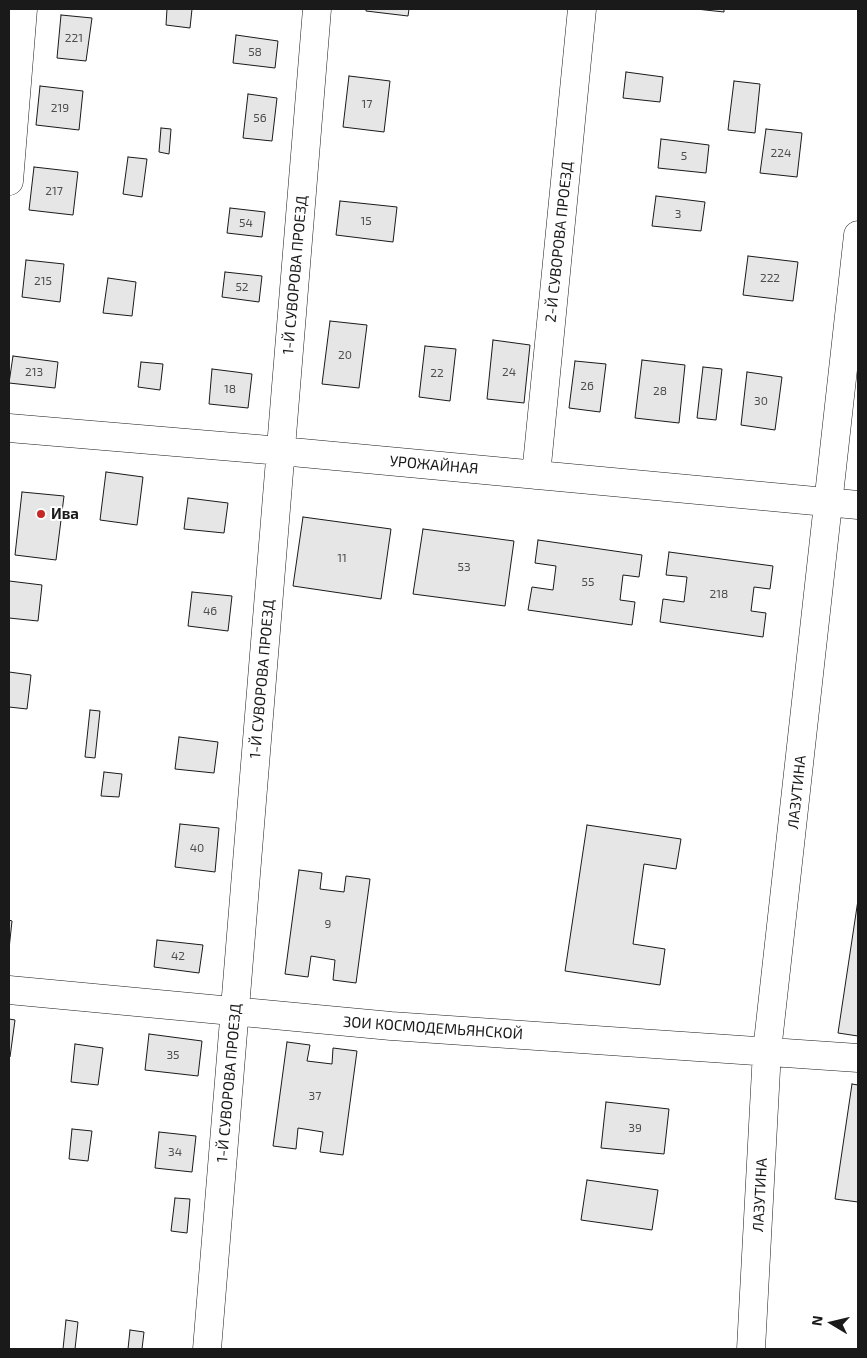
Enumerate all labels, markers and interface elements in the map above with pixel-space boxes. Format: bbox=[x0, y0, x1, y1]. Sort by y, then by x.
house number: 221 bbox=[65, 31, 83, 45]
house number: 58 bbox=[248, 45, 262, 59]
house number: 17 bbox=[362, 97, 372, 111]
house number: 219 bbox=[51, 101, 69, 115]
house number: 56 bbox=[253, 111, 267, 125]
house number: 224 bbox=[771, 146, 791, 160]
house number: 5 bbox=[681, 149, 687, 163]
street label: 2-Й СУВОРОВА ПРОЕЗД bbox=[542, 161, 576, 323]
house number: 217 bbox=[45, 184, 63, 198]
street label: 1-Й СУВОРОВА ПРОЕЗД bbox=[279, 195, 311, 355]
house number: 3 bbox=[675, 207, 681, 221]
house number: 15 bbox=[360, 214, 372, 228]
house number: 54 bbox=[239, 216, 253, 230]
house number: 222 bbox=[760, 271, 780, 285]
house number: 215 bbox=[34, 274, 52, 288]
house number: 52 bbox=[235, 280, 249, 294]
house number: 20 bbox=[338, 348, 352, 362]
house number: 213 bbox=[25, 365, 43, 379]
house number: 24 bbox=[502, 365, 516, 379]
house number: 22 bbox=[430, 366, 444, 380]
house number: 26 bbox=[580, 379, 594, 393]
house number: 18 bbox=[224, 382, 236, 396]
house number: 28 bbox=[653, 384, 667, 398]
house number: 30 bbox=[754, 394, 768, 408]
street label: УРОЖАЙНАЯ bbox=[389, 452, 479, 478]
place label: Ива bbox=[51, 505, 79, 523]
marker: Ива bbox=[35, 508, 47, 520]
house number: 11 bbox=[337, 551, 347, 565]
house number: 53 bbox=[457, 560, 471, 574]
house number: 55 bbox=[582, 575, 594, 589]
house number: 218 bbox=[710, 587, 728, 601]
street label: 1-Й СУВОРОВА ПРОЕЗД bbox=[246, 599, 278, 759]
house number: 46 bbox=[203, 604, 217, 618]
street label: ЛАЗУТИНА bbox=[784, 754, 810, 830]
house number: 40 bbox=[190, 841, 204, 855]
house number: 9 bbox=[325, 917, 331, 931]
house number: 42 bbox=[171, 949, 185, 963]
street label: 1-Й СУВОРОВА ПРОЕЗД bbox=[213, 1003, 245, 1163]
street label: ЗОИ КОСМОДЕМЬЯНСКОЙ bbox=[343, 1013, 523, 1043]
house number: 35 bbox=[166, 1048, 180, 1062]
house number: 37 bbox=[309, 1089, 321, 1103]
house number: 39 bbox=[628, 1121, 642, 1135]
house number: 34 bbox=[168, 1145, 182, 1159]
street label: ЛАЗУТИНА bbox=[749, 1157, 771, 1233]
north arrow bbox=[807, 1298, 857, 1348]
text: N bbox=[808, 1314, 826, 1327]

